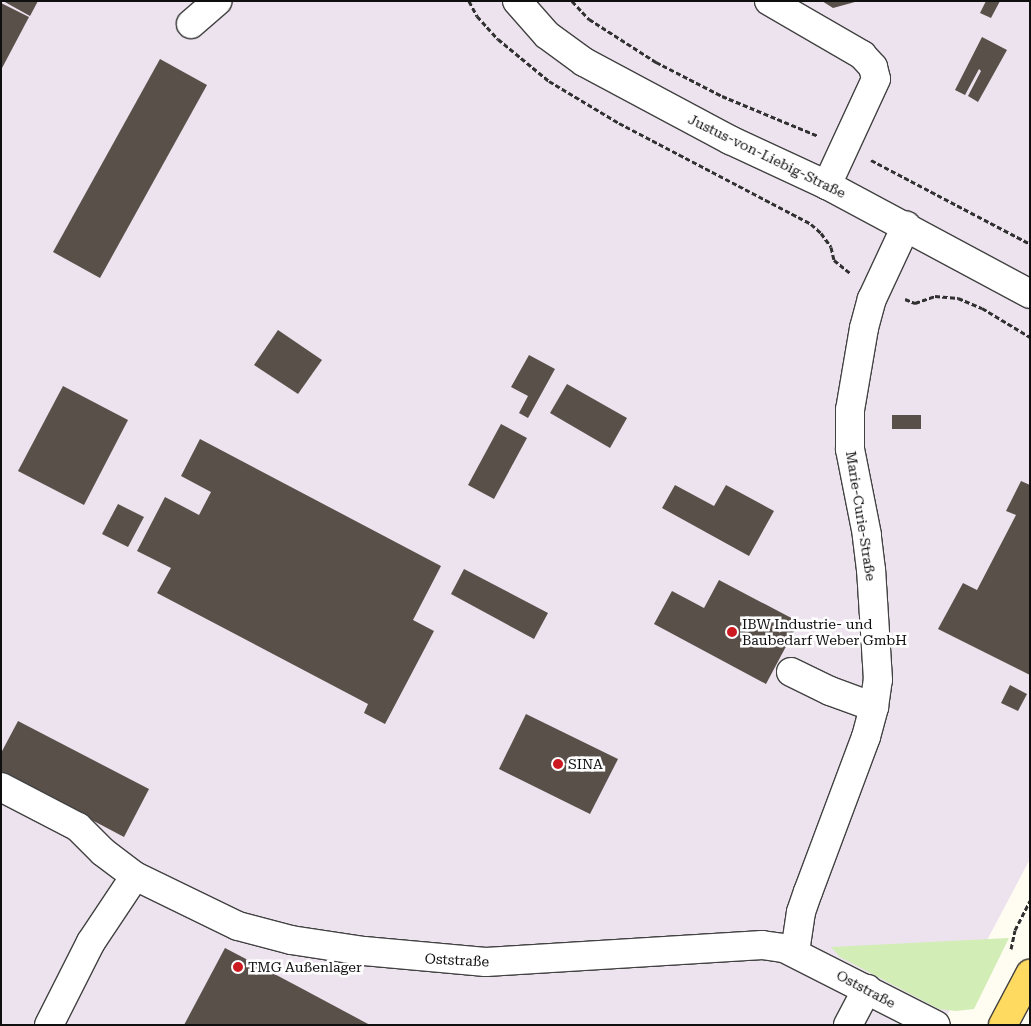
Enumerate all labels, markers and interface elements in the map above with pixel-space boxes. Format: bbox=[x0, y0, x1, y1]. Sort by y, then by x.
street label: Justus-von-Liebig-Straße bbox=[686, 110, 848, 202]
street label: Marie-Curie-Straße bbox=[842, 450, 880, 582]
place label: IBW Industrie- und Baubedarf Weber GmbH bbox=[742, 616, 907, 648]
marker: IBW Industrie- und Baubedarf Weber GmbH bbox=[726, 626, 738, 638]
place label: SINA bbox=[568, 756, 603, 772]
marker: SINA bbox=[552, 758, 564, 770]
street label: Oststraße bbox=[424, 950, 490, 970]
place label: TMG Außenlager bbox=[248, 959, 362, 975]
marker: TMG Außenlager bbox=[232, 961, 244, 973]
street label: Oststraße bbox=[834, 966, 898, 1012]

